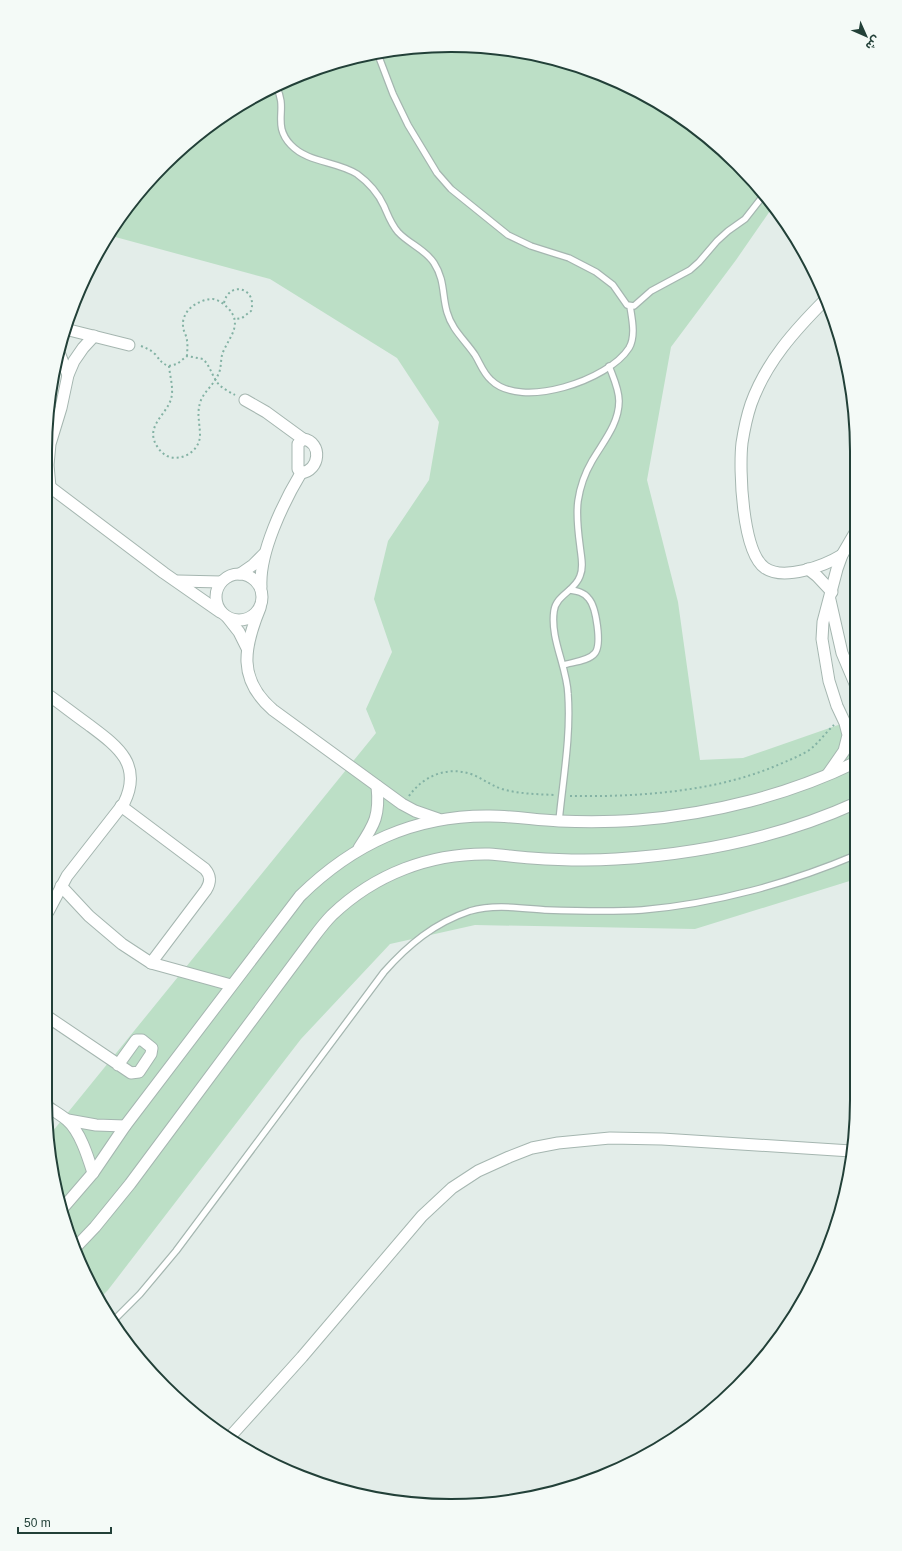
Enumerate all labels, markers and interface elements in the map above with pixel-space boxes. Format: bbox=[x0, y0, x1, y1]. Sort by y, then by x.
north arrow bbox=[846, 16, 886, 56]
text: ش bbox=[863, 33, 883, 53]
scale bar bbox=[18, 1509, 111, 1535]
text: 50 m bbox=[24, 1516, 51, 1530]

